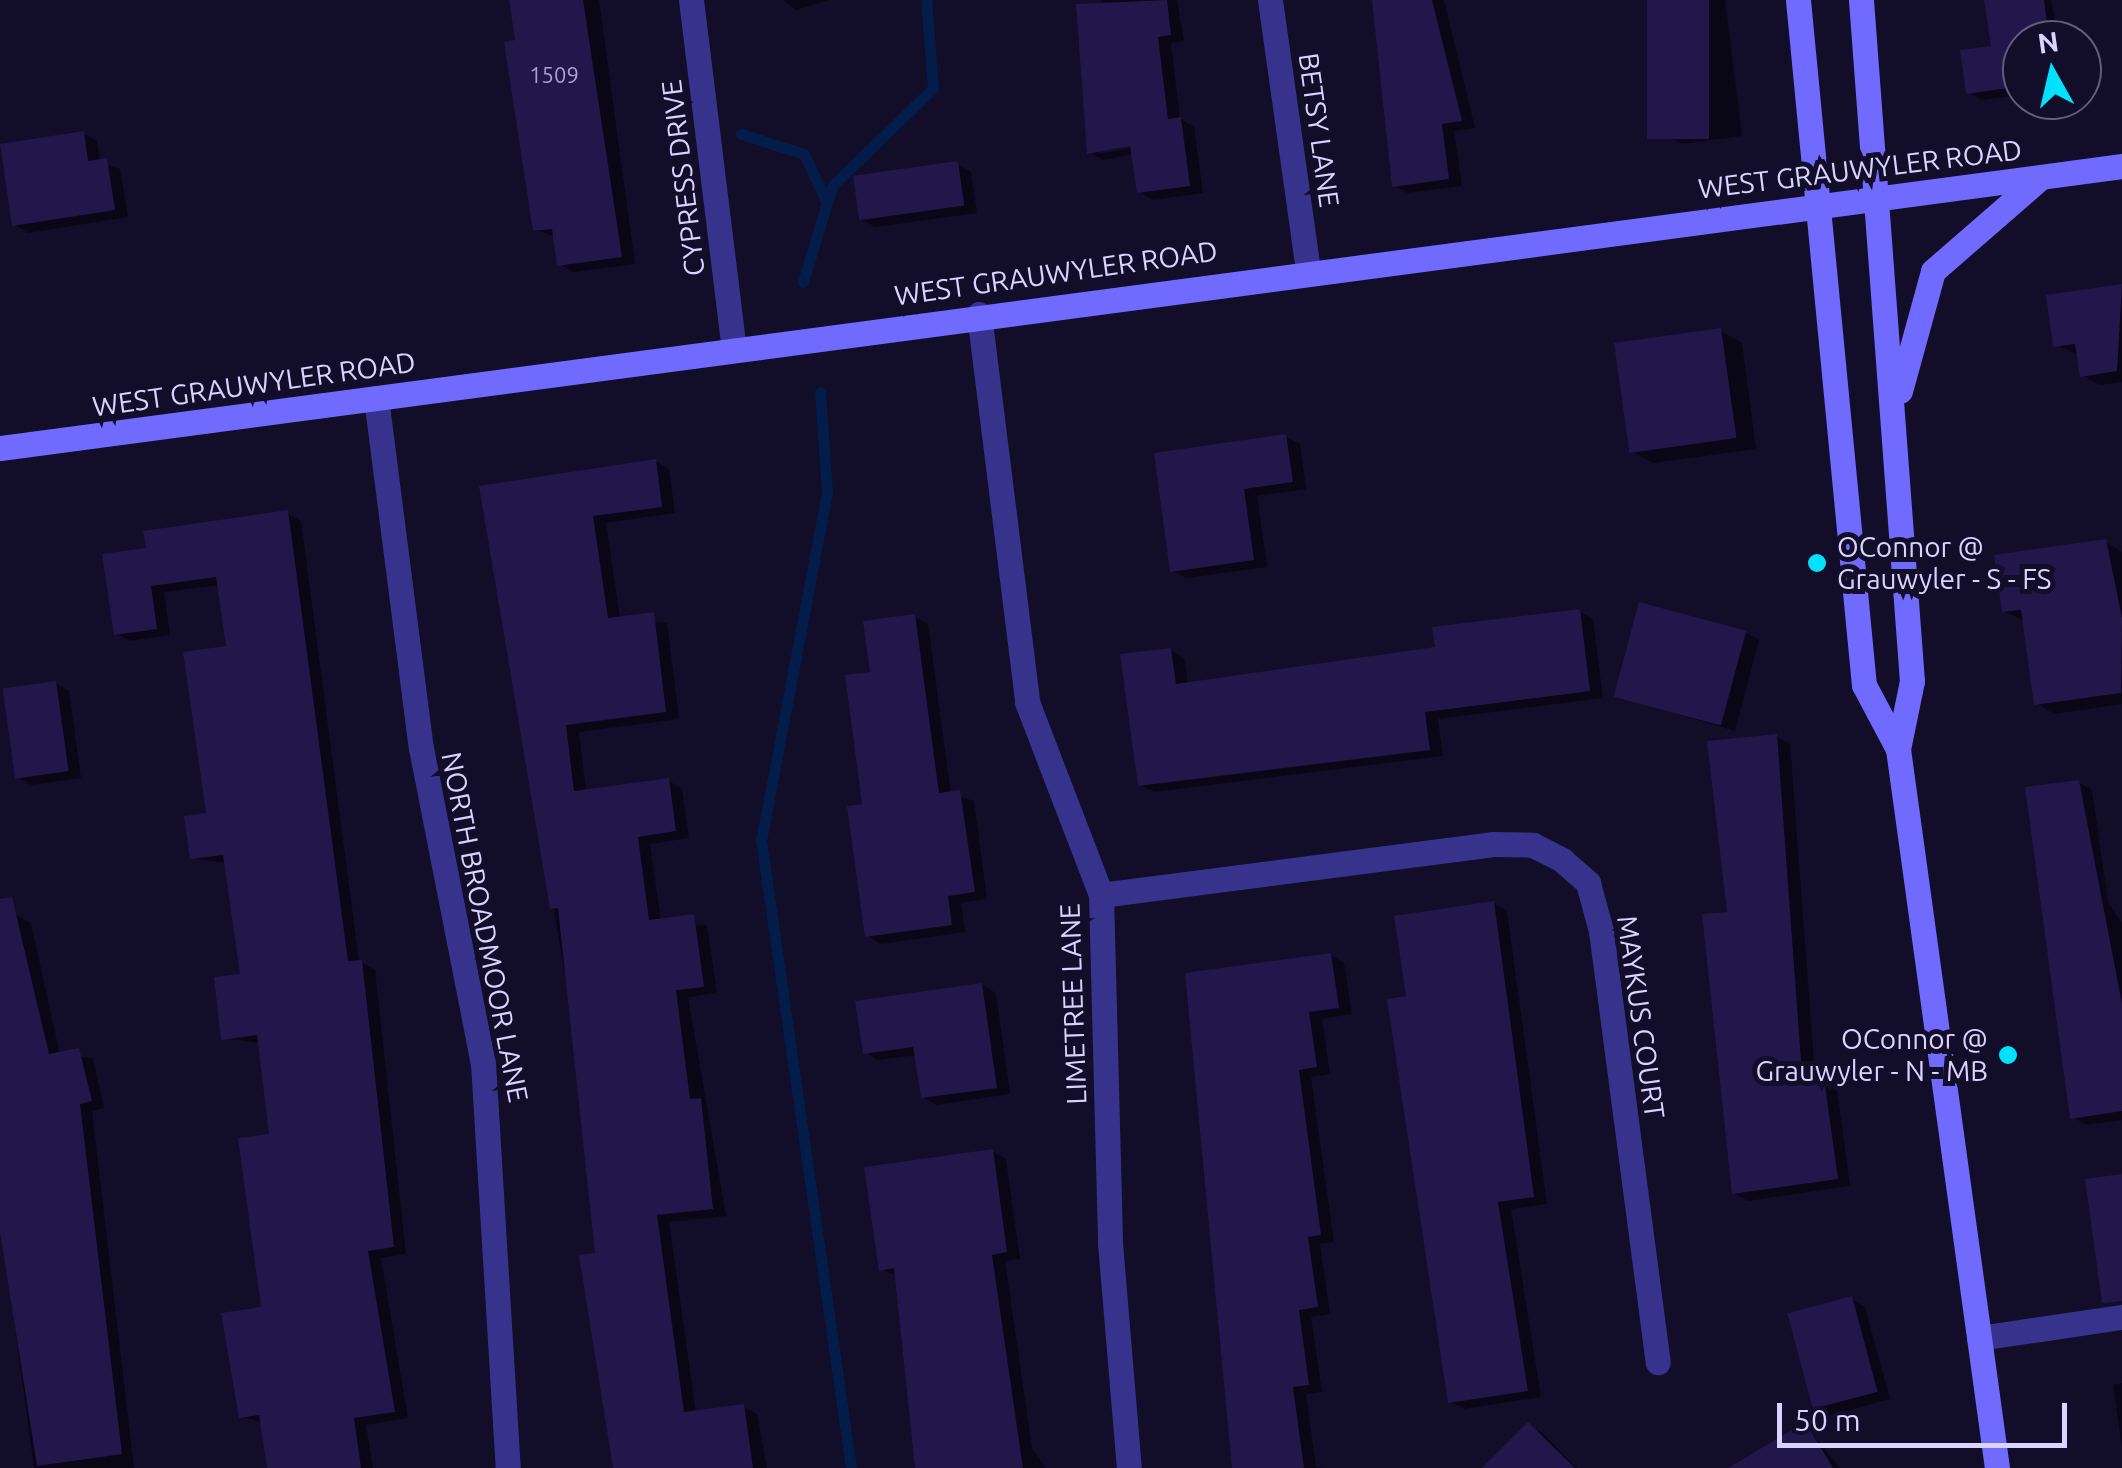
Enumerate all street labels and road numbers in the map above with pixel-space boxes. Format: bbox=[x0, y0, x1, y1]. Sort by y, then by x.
street label: BETSY LANE bbox=[1292, 51, 1346, 209]
street label: CYPRESS DRIVE bbox=[654, 78, 712, 278]
street label: WEST GRAUWYLER ROAD bbox=[1696, 132, 2024, 206]
street label: WEST GRAUWYLER ROAD bbox=[892, 234, 1220, 312]
street label: WEST GRAUWYLER ROAD bbox=[90, 345, 418, 423]
street label: NORTH BROADMOOR LANE bbox=[435, 749, 535, 1105]
street label: LIMETREE LANE bbox=[1053, 903, 1093, 1105]
street label: MAYKUS COURT bbox=[1610, 913, 1672, 1121]

